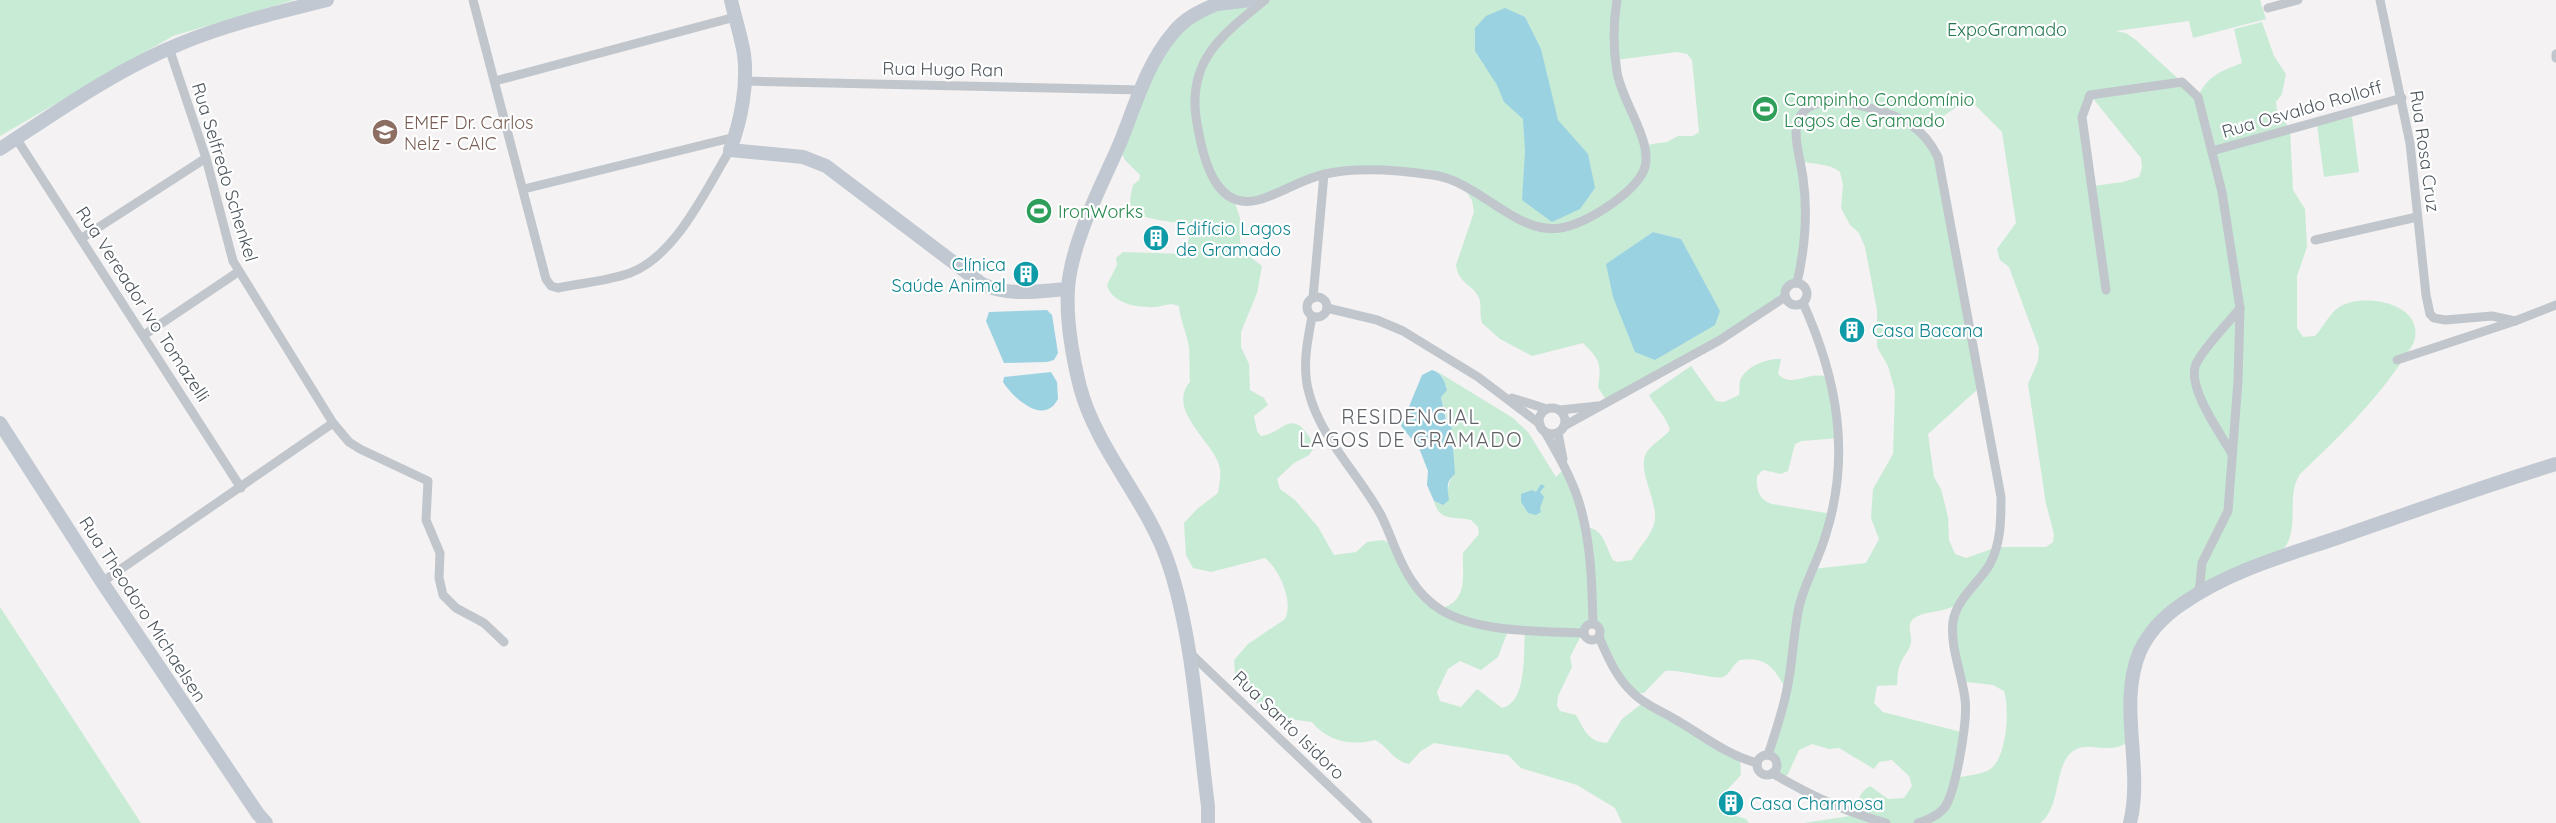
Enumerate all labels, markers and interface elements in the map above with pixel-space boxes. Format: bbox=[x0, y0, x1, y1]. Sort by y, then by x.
park label: ExpoGramado bbox=[1947, 18, 2067, 41]
street label: Rua Hugo Ran bbox=[882, 56, 1004, 82]
street label: Rua Osvaldo Rolloff bbox=[2219, 75, 2385, 143]
street label: Rua Selfredo Schenkel bbox=[187, 80, 263, 264]
place label: Campinho Condomínio Lagos de Gramado bbox=[1784, 88, 1974, 132]
street label: Rua Rosa Cruz bbox=[2405, 89, 2445, 213]
sports icon: Campinho Condomínio Lagos de Gramado bbox=[1750, 94, 1780, 124]
place label: EMEF Dr. Carlos Nelz - CAIC bbox=[404, 111, 533, 155]
school or university icon: EMEF Dr. Carlos Nelz - CAIC bbox=[370, 117, 400, 147]
sports icon: IronWorks bbox=[1024, 196, 1054, 226]
place label: IronWorks bbox=[1058, 200, 1143, 223]
street label: Rua Vereador Ivo Tomazelli bbox=[71, 202, 215, 406]
place label: Edifício Lagos de Gramado bbox=[1176, 217, 1291, 261]
building icon: Edifício Lagos de Gramado bbox=[1141, 223, 1171, 253]
place label: Clínica Saúde Animal bbox=[892, 253, 1006, 297]
building icon: Clínica Saúde Animal bbox=[1011, 259, 1041, 289]
building icon: Casa Bacana bbox=[1837, 315, 1867, 345]
place label: Casa Bacana bbox=[1872, 319, 1983, 342]
district label: RESIDENCIAL LAGOS DE GRAMADO bbox=[1299, 404, 1523, 452]
street label: Rua Theodoro Michaelsen bbox=[74, 512, 212, 706]
street label: Rua Santo Isidoro bbox=[1228, 666, 1350, 784]
building icon: Casa Charmosa bbox=[1716, 788, 1746, 818]
place label: Casa Charmosa bbox=[1750, 792, 1884, 815]

